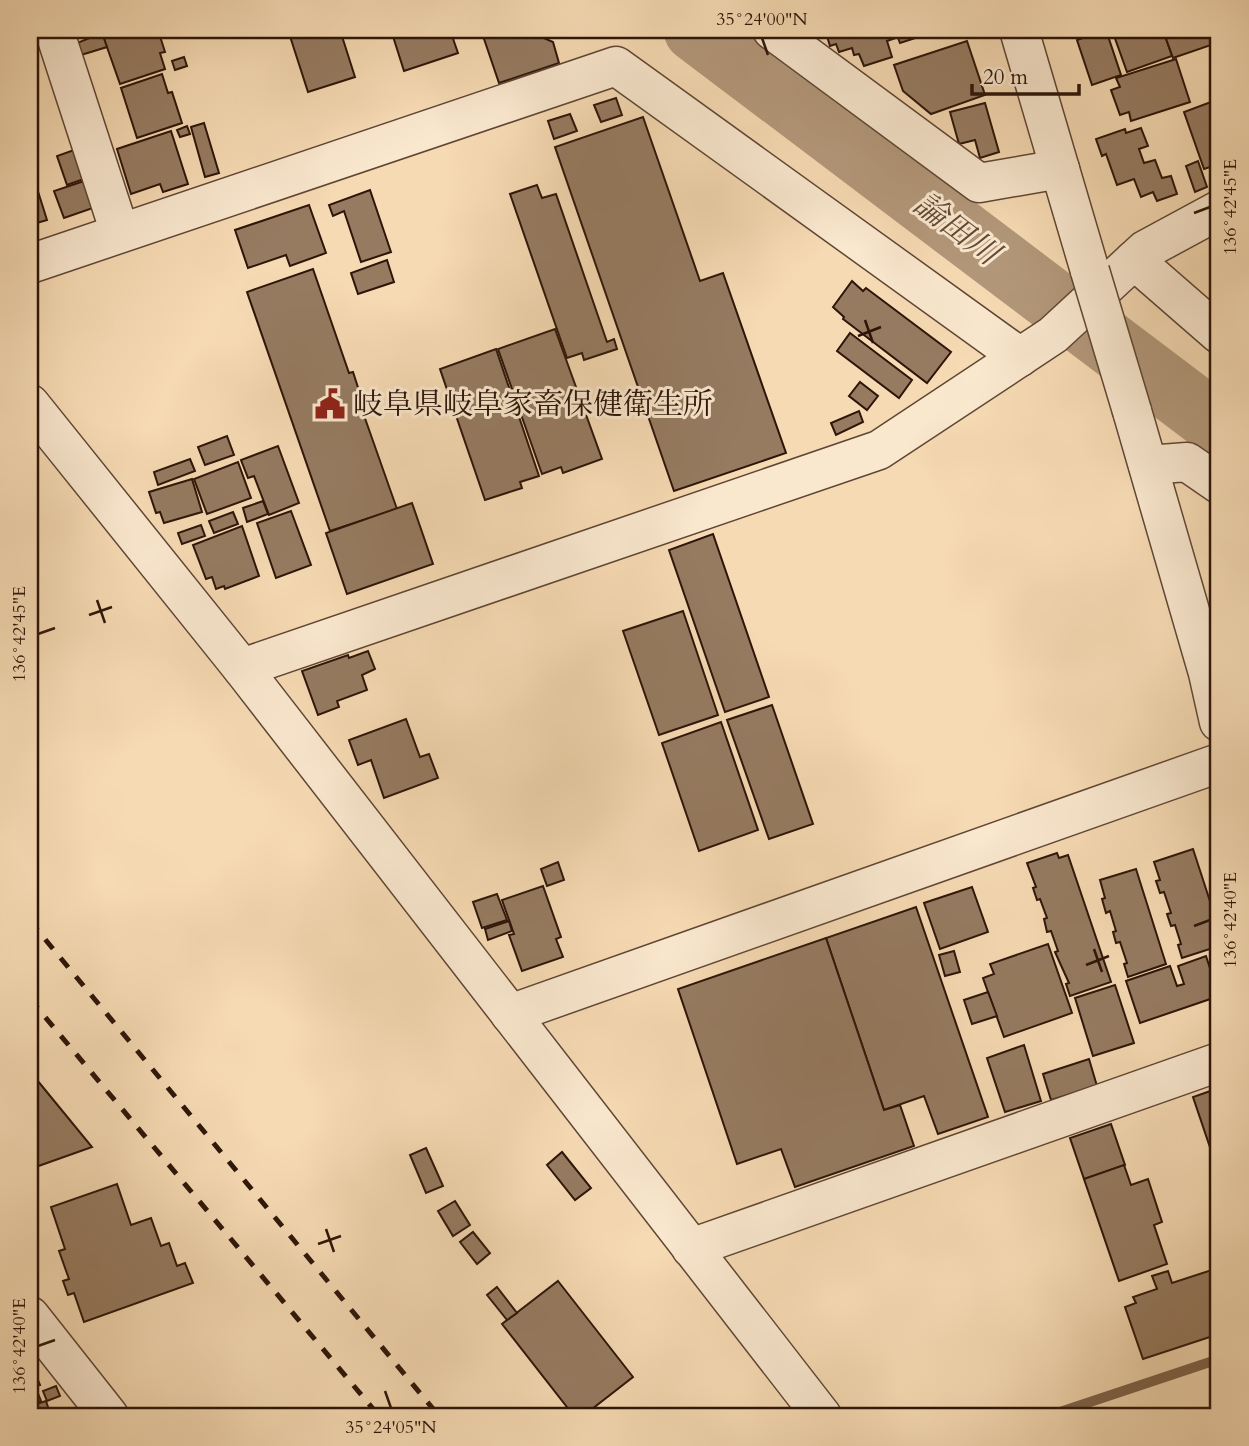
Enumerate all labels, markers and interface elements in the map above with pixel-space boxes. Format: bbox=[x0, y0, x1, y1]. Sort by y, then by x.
text: 35°24'00"N bbox=[716, 7, 808, 32]
scale bar bbox=[972, 52, 1079, 96]
text: 20 m bbox=[983, 63, 1028, 92]
text: 136°42'45"E bbox=[1218, 159, 1243, 255]
water label: 論田川 bbox=[905, 182, 1010, 277]
place label: 岐阜県岐阜家畜保健衛生所 bbox=[353, 384, 713, 425]
public building icon: 岐阜県岐阜家畜保健衛生所 bbox=[313, 387, 347, 421]
text: 136°42'45"E bbox=[7, 586, 32, 682]
text: 136°42'40"E bbox=[1218, 872, 1243, 968]
text: 136°42'40"E bbox=[7, 1298, 32, 1394]
text: 35°24'05"N bbox=[345, 1415, 437, 1440]

